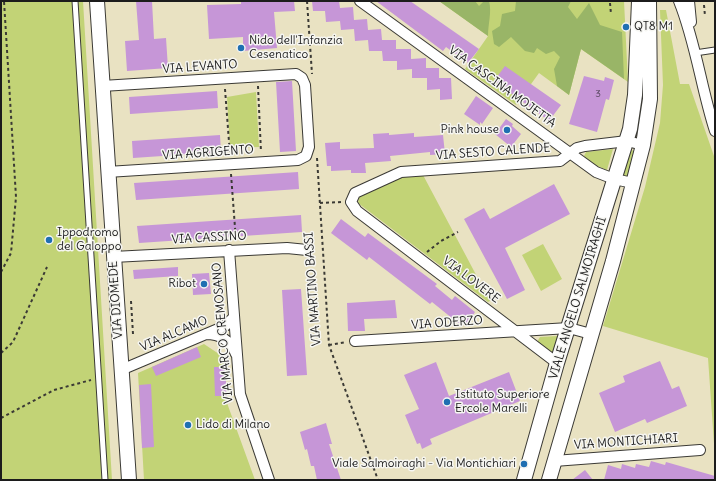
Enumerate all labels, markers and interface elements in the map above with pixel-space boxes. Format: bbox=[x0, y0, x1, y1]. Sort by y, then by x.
place label: QT8 M1 bbox=[634, 20, 673, 34]
marker: QT8 M1 bbox=[621, 22, 631, 32]
place label: Nido dell'Infanzia Cesenatico bbox=[249, 34, 343, 62]
marker: Nido dell'Infanzia Cesenatico bbox=[236, 43, 246, 53]
street label: VIA CASCINA MOJETTA bbox=[446, 43, 558, 131]
street label: VIA LEVANTO bbox=[162, 57, 238, 77]
house number: 3 bbox=[595, 88, 601, 100]
place label: Pink house bbox=[441, 123, 499, 137]
marker: Pink house bbox=[502, 125, 512, 135]
street label: VIA SESTO CALENDE bbox=[435, 141, 551, 163]
street label: VIA AGRIGENTO bbox=[162, 143, 254, 163]
street label: VIALE ANGELO SALMOIRAGHI bbox=[546, 215, 610, 381]
place label: Ippodromo del Galoppo bbox=[57, 226, 121, 254]
street label: VIA CASSINO bbox=[171, 229, 247, 247]
street label: VIA MARTINO BASSI bbox=[302, 232, 324, 346]
marker: Ippodromo del Galoppo bbox=[44, 235, 54, 245]
street label: VIA LOVERE bbox=[440, 254, 502, 306]
street label: VIA DIOMEDE bbox=[106, 260, 126, 340]
street label: VIA MARCO CREMOSANO bbox=[210, 262, 236, 404]
place label: Ribot bbox=[168, 277, 196, 291]
marker: Ribot bbox=[199, 279, 209, 289]
street label: VIA ALCAMO bbox=[138, 313, 210, 355]
street label: VIA ODERZO bbox=[411, 313, 483, 333]
place label: Istituto Superiore Ercole Marelli bbox=[455, 388, 549, 416]
marker: Istituto Superiore Ercole Marelli bbox=[442, 397, 452, 407]
place label: Lido di Milano bbox=[196, 418, 270, 432]
marker: Lido di Milano bbox=[183, 420, 193, 430]
street label: VIA MONTICHIARI bbox=[574, 431, 678, 453]
place label: Viale Salmoiraghi - Via Montichiari bbox=[332, 457, 516, 471]
marker: Viale Salmoiraghi - Via Montichiari bbox=[519, 459, 529, 469]

